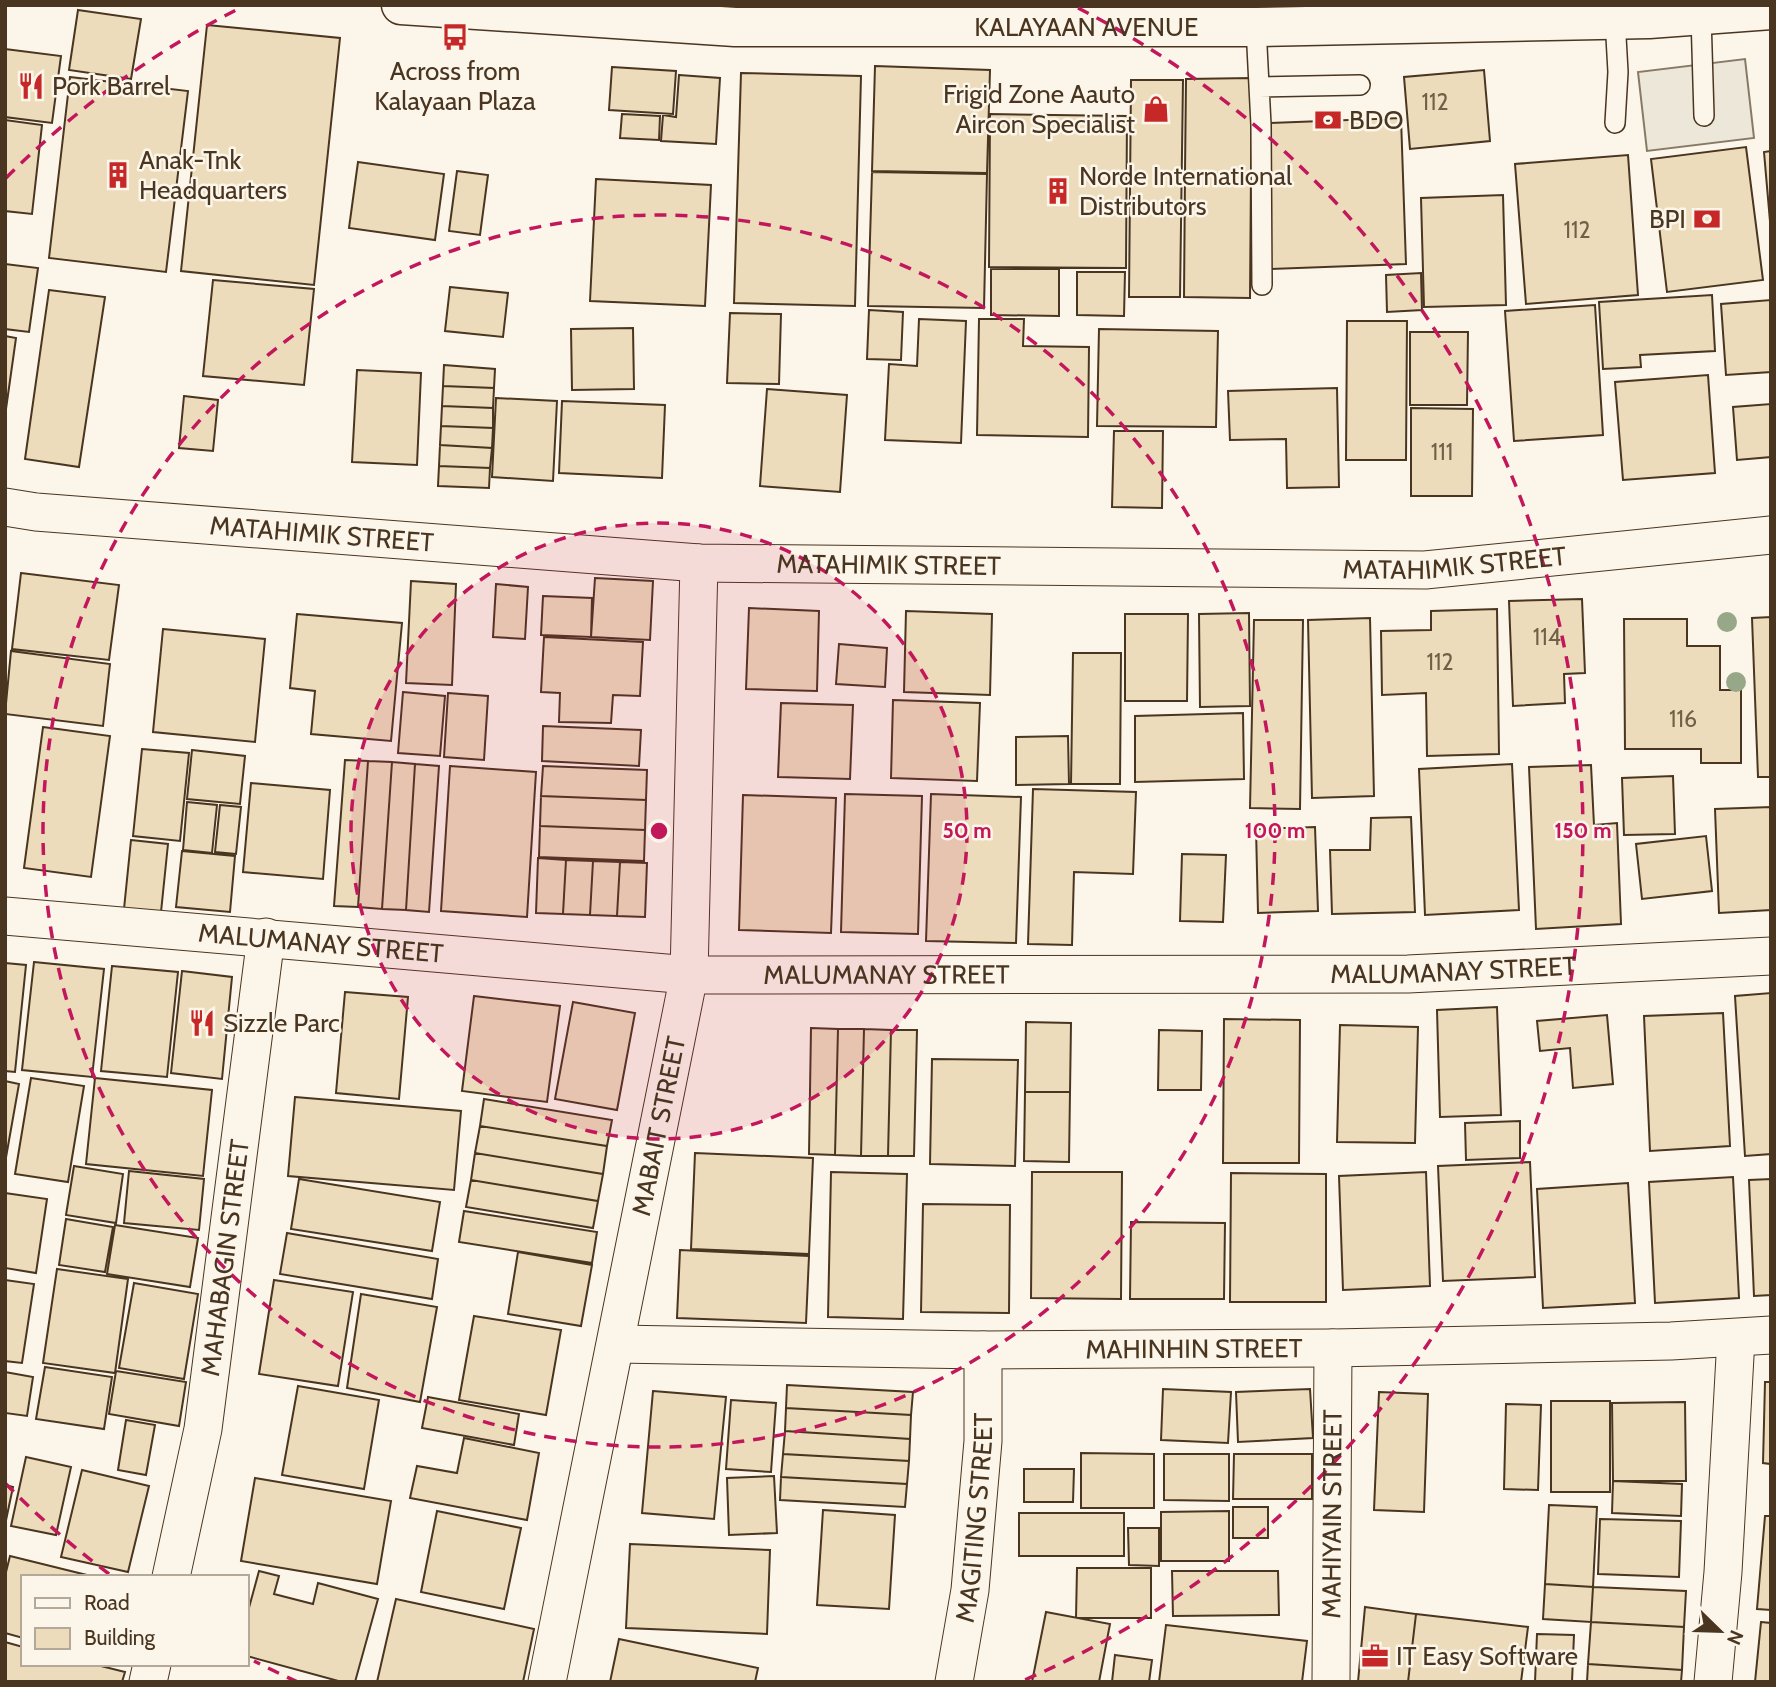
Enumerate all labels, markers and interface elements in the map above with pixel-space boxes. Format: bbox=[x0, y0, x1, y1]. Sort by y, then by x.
street label: KALAYAAN AVENUE bbox=[974, 11, 1198, 43]
bus stop icon: Across from Kalayaan Plaza bbox=[440, 22, 470, 52]
place label: Across from Kalayaan Plaza bbox=[374, 55, 536, 117]
place label: Pork Barrel bbox=[52, 70, 170, 102]
restaurant icon: Pork Barrel bbox=[16, 71, 46, 101]
place label: Frigid Zone Aauto Aircon Specialist bbox=[943, 78, 1135, 140]
house number: 112 bbox=[1421, 88, 1449, 116]
shop icon: Frigid Zone Aauto Aircon Specialist bbox=[1141, 94, 1171, 124]
place label: BDO bbox=[1349, 104, 1403, 136]
bank icon: BDO bbox=[1313, 105, 1343, 135]
place label: Anak-Tnk Headquarters bbox=[139, 144, 287, 206]
building icon: Anak-Tnk Headquarters bbox=[103, 160, 133, 190]
place label: Norde International Distributors bbox=[1079, 160, 1292, 222]
building icon: Norde International Distributors bbox=[1043, 176, 1073, 206]
place label: BPI bbox=[1649, 203, 1686, 235]
bank icon: BPI bbox=[1692, 204, 1722, 234]
house number: 112 bbox=[1563, 216, 1591, 244]
house number: 111 bbox=[1431, 438, 1453, 466]
street label: MATAHIMIK STREET bbox=[208, 509, 435, 559]
street label: MATAHIMIK STREET bbox=[1342, 540, 1568, 586]
street label: MATAHIMIK STREET bbox=[776, 548, 1001, 582]
house number: 114 bbox=[1533, 623, 1561, 651]
house number: 112 bbox=[1426, 648, 1454, 676]
house number: 116 bbox=[1669, 705, 1697, 733]
text: 50 m bbox=[942, 818, 992, 843]
text: 100 m bbox=[1245, 818, 1305, 843]
text: 150 m bbox=[1555, 818, 1611, 843]
centre of rings bbox=[647, 819, 671, 843]
street label: MALUMANAY STREET bbox=[197, 917, 445, 970]
street label: MALUMANAY STREET bbox=[1330, 950, 1577, 990]
street label: MALUMANAY STREET bbox=[763, 959, 1010, 991]
place label: Sizzle Parc bbox=[223, 1007, 340, 1039]
restaurant icon: Sizzle Parc bbox=[187, 1008, 217, 1038]
street label: MABAIT STREET bbox=[625, 1033, 692, 1219]
street label: MAHABAGIN STREET bbox=[194, 1137, 256, 1378]
street label: MAHINHIN STREET bbox=[1085, 1332, 1303, 1365]
street label: MAHIYAIN STREET bbox=[1315, 1409, 1349, 1619]
street label: MAGITING STREET bbox=[949, 1413, 999, 1625]
legend bbox=[21, 1575, 248, 1666]
text: Road bbox=[84, 1590, 130, 1615]
north arrow bbox=[1685, 1596, 1755, 1666]
text: Building bbox=[84, 1625, 156, 1650]
text: N bbox=[1722, 1627, 1748, 1648]
place label: IT Easy Software bbox=[1396, 1640, 1578, 1672]
office icon: IT Easy Software bbox=[1360, 1641, 1390, 1671]

